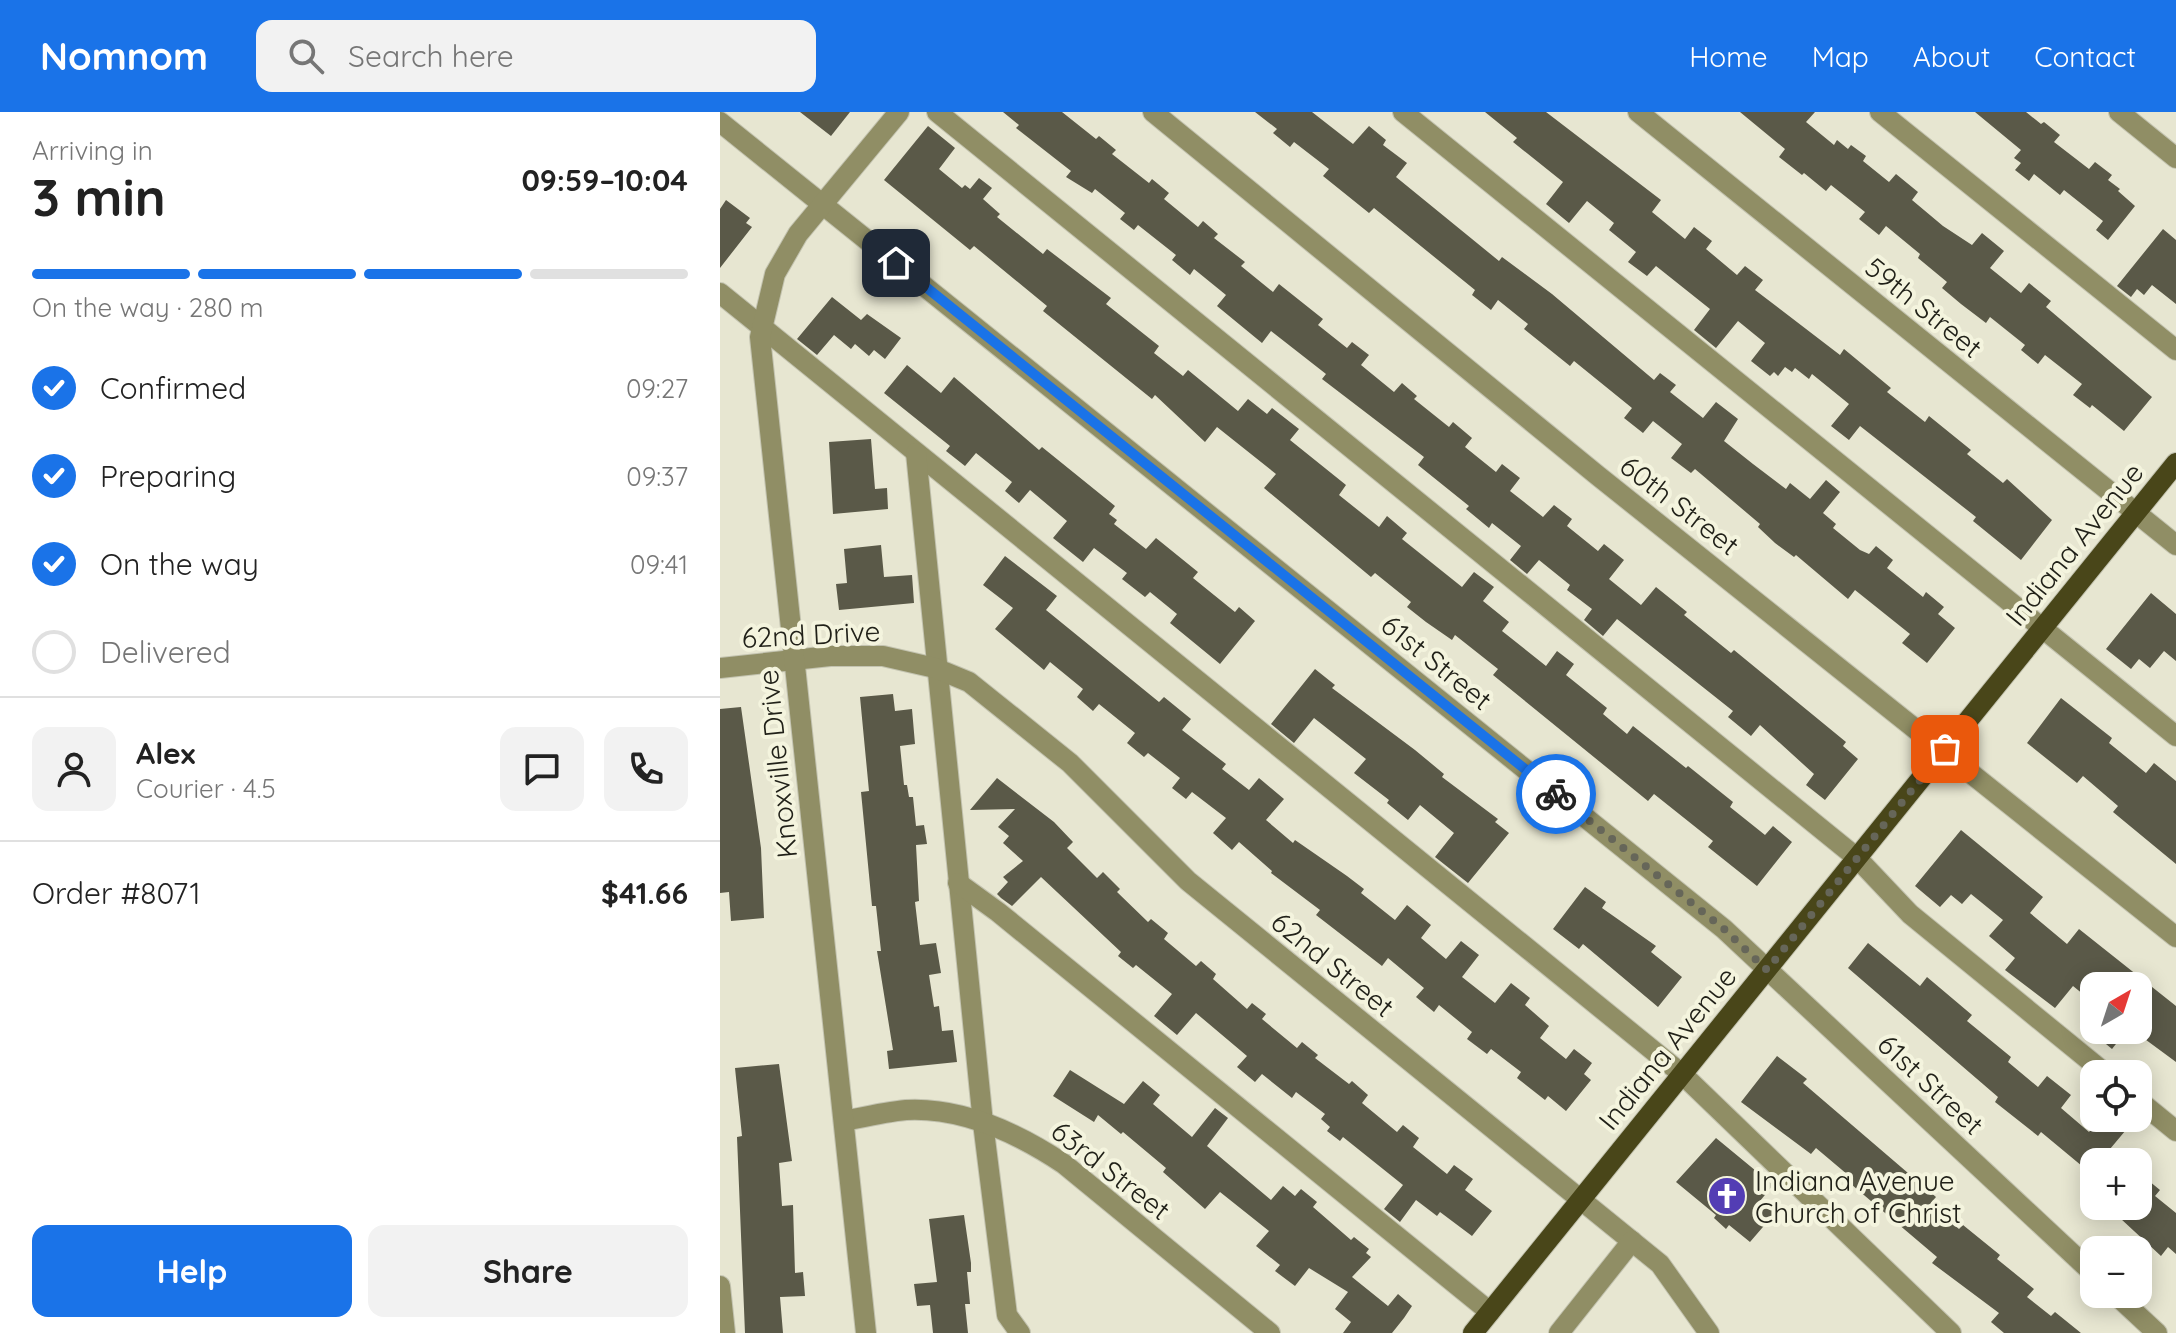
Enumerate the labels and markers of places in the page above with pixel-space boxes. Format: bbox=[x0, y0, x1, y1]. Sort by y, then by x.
pin bbox=[862, 229, 930, 297]
pin bbox=[1911, 715, 1979, 783]
place label: Indiana Avenue Church of Christ bbox=[1755, 1163, 1962, 1230]
church icon: Indiana Avenue Church of Christ bbox=[1706, 1175, 1748, 1217]

